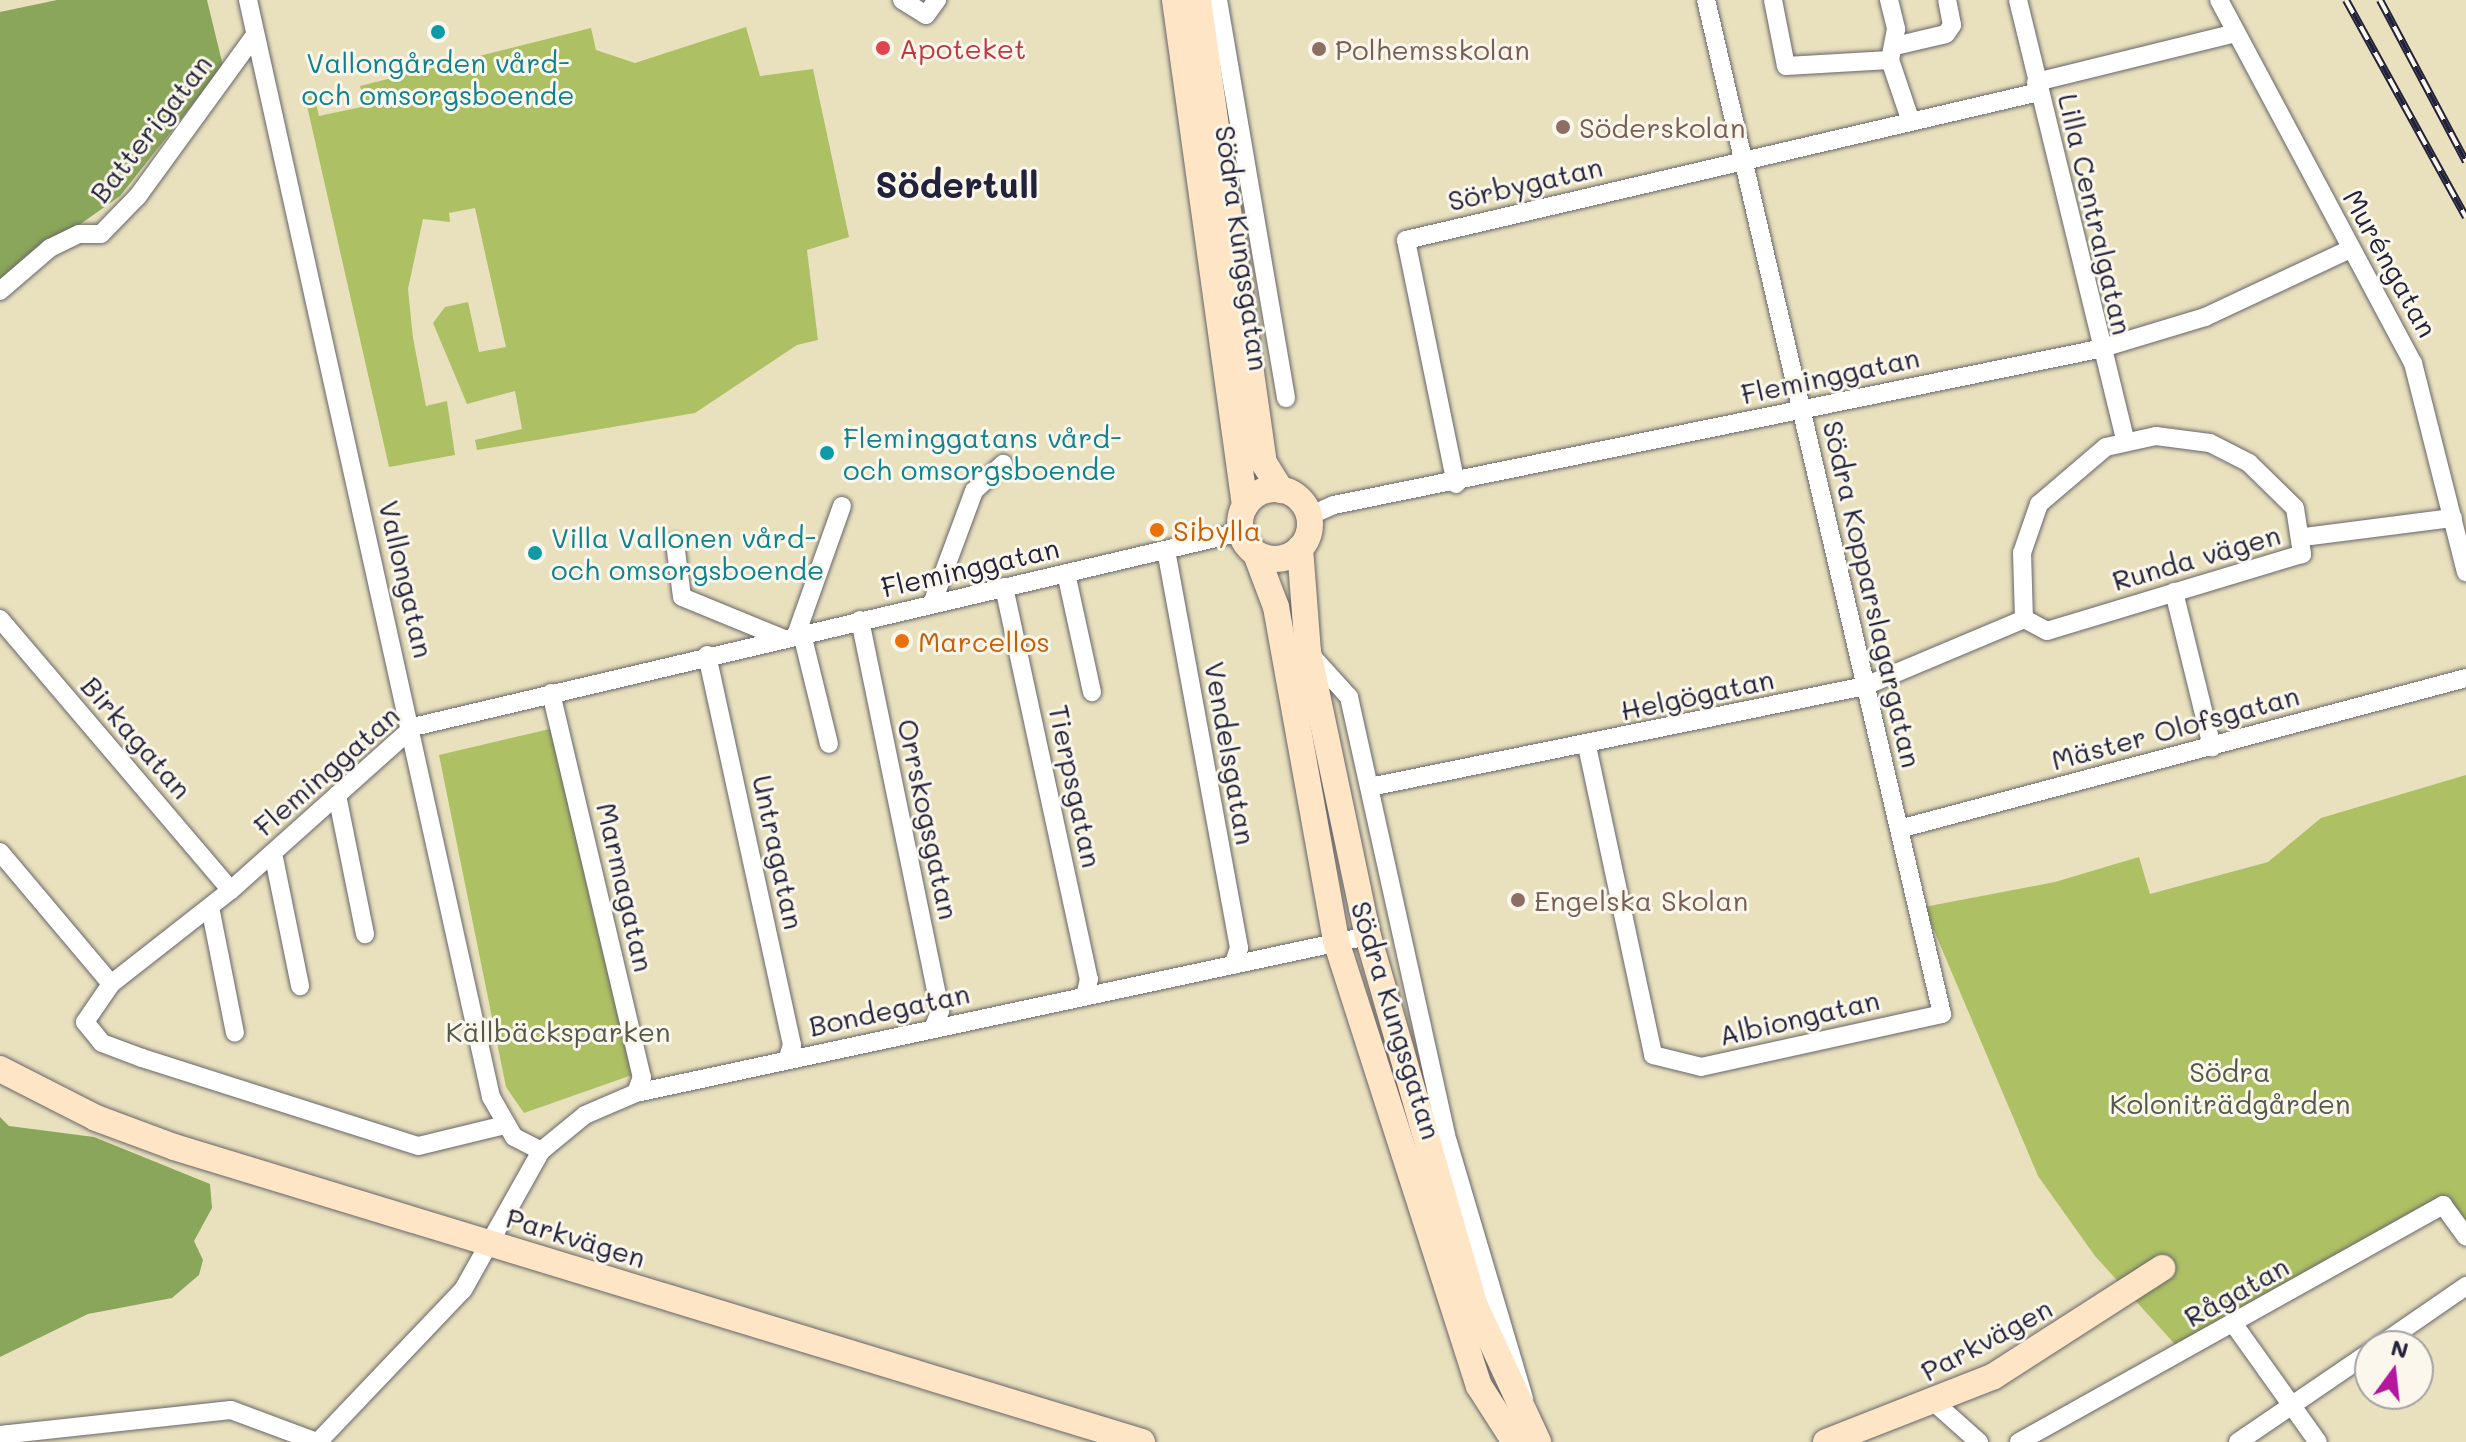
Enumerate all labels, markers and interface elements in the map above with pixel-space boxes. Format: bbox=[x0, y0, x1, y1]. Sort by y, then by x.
marker: Vallongården vård- och omsorgsboende bbox=[429, 23, 447, 41]
place label: Apoteket bbox=[899, 31, 1026, 65]
place label: Polhemsskolan bbox=[1335, 32, 1530, 66]
marker: Apoteket bbox=[874, 39, 892, 57]
marker: Polhemsskolan bbox=[1310, 40, 1328, 58]
place label: Vallongården vård- och omsorgsboende bbox=[301, 45, 575, 111]
street label: Batterigatan bbox=[82, 47, 218, 209]
street label: Lilla Centralgatan bbox=[2052, 90, 2140, 338]
place label: Söderskolan bbox=[1579, 110, 1746, 144]
marker: Söderskolan bbox=[1554, 118, 1572, 136]
street label: Södra Kungsgatan bbox=[1209, 123, 1277, 373]
street label: Sörbygatan bbox=[1444, 149, 1606, 217]
district label: Södertull bbox=[875, 162, 1039, 206]
street label: Muréngatan bbox=[2337, 183, 2445, 343]
street label: Fleminggatan bbox=[1738, 340, 1922, 410]
street label: Södra Kopparslagargatan bbox=[1817, 417, 1929, 771]
place label: Fleminggatans vård- och omsorgsboende bbox=[843, 420, 1122, 486]
marker: Fleminggatans vård- och omsorgsboende bbox=[818, 444, 836, 462]
street label: Vallongatan bbox=[373, 497, 441, 661]
place label: Sibylla bbox=[1173, 513, 1261, 547]
street label: Runda vägen bbox=[2108, 517, 2284, 597]
place label: Villa Vallonen vård- och omsorgsboende bbox=[551, 520, 824, 586]
marker: Sibylla bbox=[1148, 521, 1166, 539]
street label: Fleminggatan bbox=[878, 530, 1062, 604]
marker: Villa Vallonen vård- och omsorgsboende bbox=[526, 544, 544, 562]
place label: Marcellos bbox=[918, 624, 1050, 658]
marker: Marcellos bbox=[893, 632, 911, 650]
street label: Vendelsgatan bbox=[1198, 659, 1264, 847]
street label: Helgögatan bbox=[1617, 661, 1777, 727]
street label: Birkagatan bbox=[75, 669, 199, 805]
street label: Mäster Olofsgatan bbox=[2047, 678, 2303, 776]
street label: Fleminggatan bbox=[246, 698, 406, 842]
street label: Tierpsgatan bbox=[1042, 702, 1110, 870]
street label: Orrskogsgatan bbox=[891, 716, 967, 922]
street label: Untragatan bbox=[746, 772, 812, 932]
street label: Marmagatan bbox=[590, 799, 662, 975]
place label: Engelska Skolan bbox=[1534, 883, 1748, 917]
marker: Engelska Skolan bbox=[1509, 891, 1527, 909]
street label: Södra Kungsgatan bbox=[1345, 897, 1449, 1143]
street label: Bondegatan bbox=[806, 976, 972, 1042]
street label: Albiongatan bbox=[1715, 982, 1883, 1052]
park label: Källbäcksparken bbox=[445, 1014, 671, 1048]
park label: Södra Koloniträdgården bbox=[2109, 1054, 2351, 1120]
street label: Parkvägen bbox=[502, 1200, 650, 1274]
street label: Rågatan bbox=[2178, 1249, 2294, 1333]
street label: Parkvägen bbox=[1915, 1290, 2057, 1388]
north arrow bbox=[2354, 1330, 2434, 1410]
text: N bbox=[2388, 1332, 2412, 1364]

